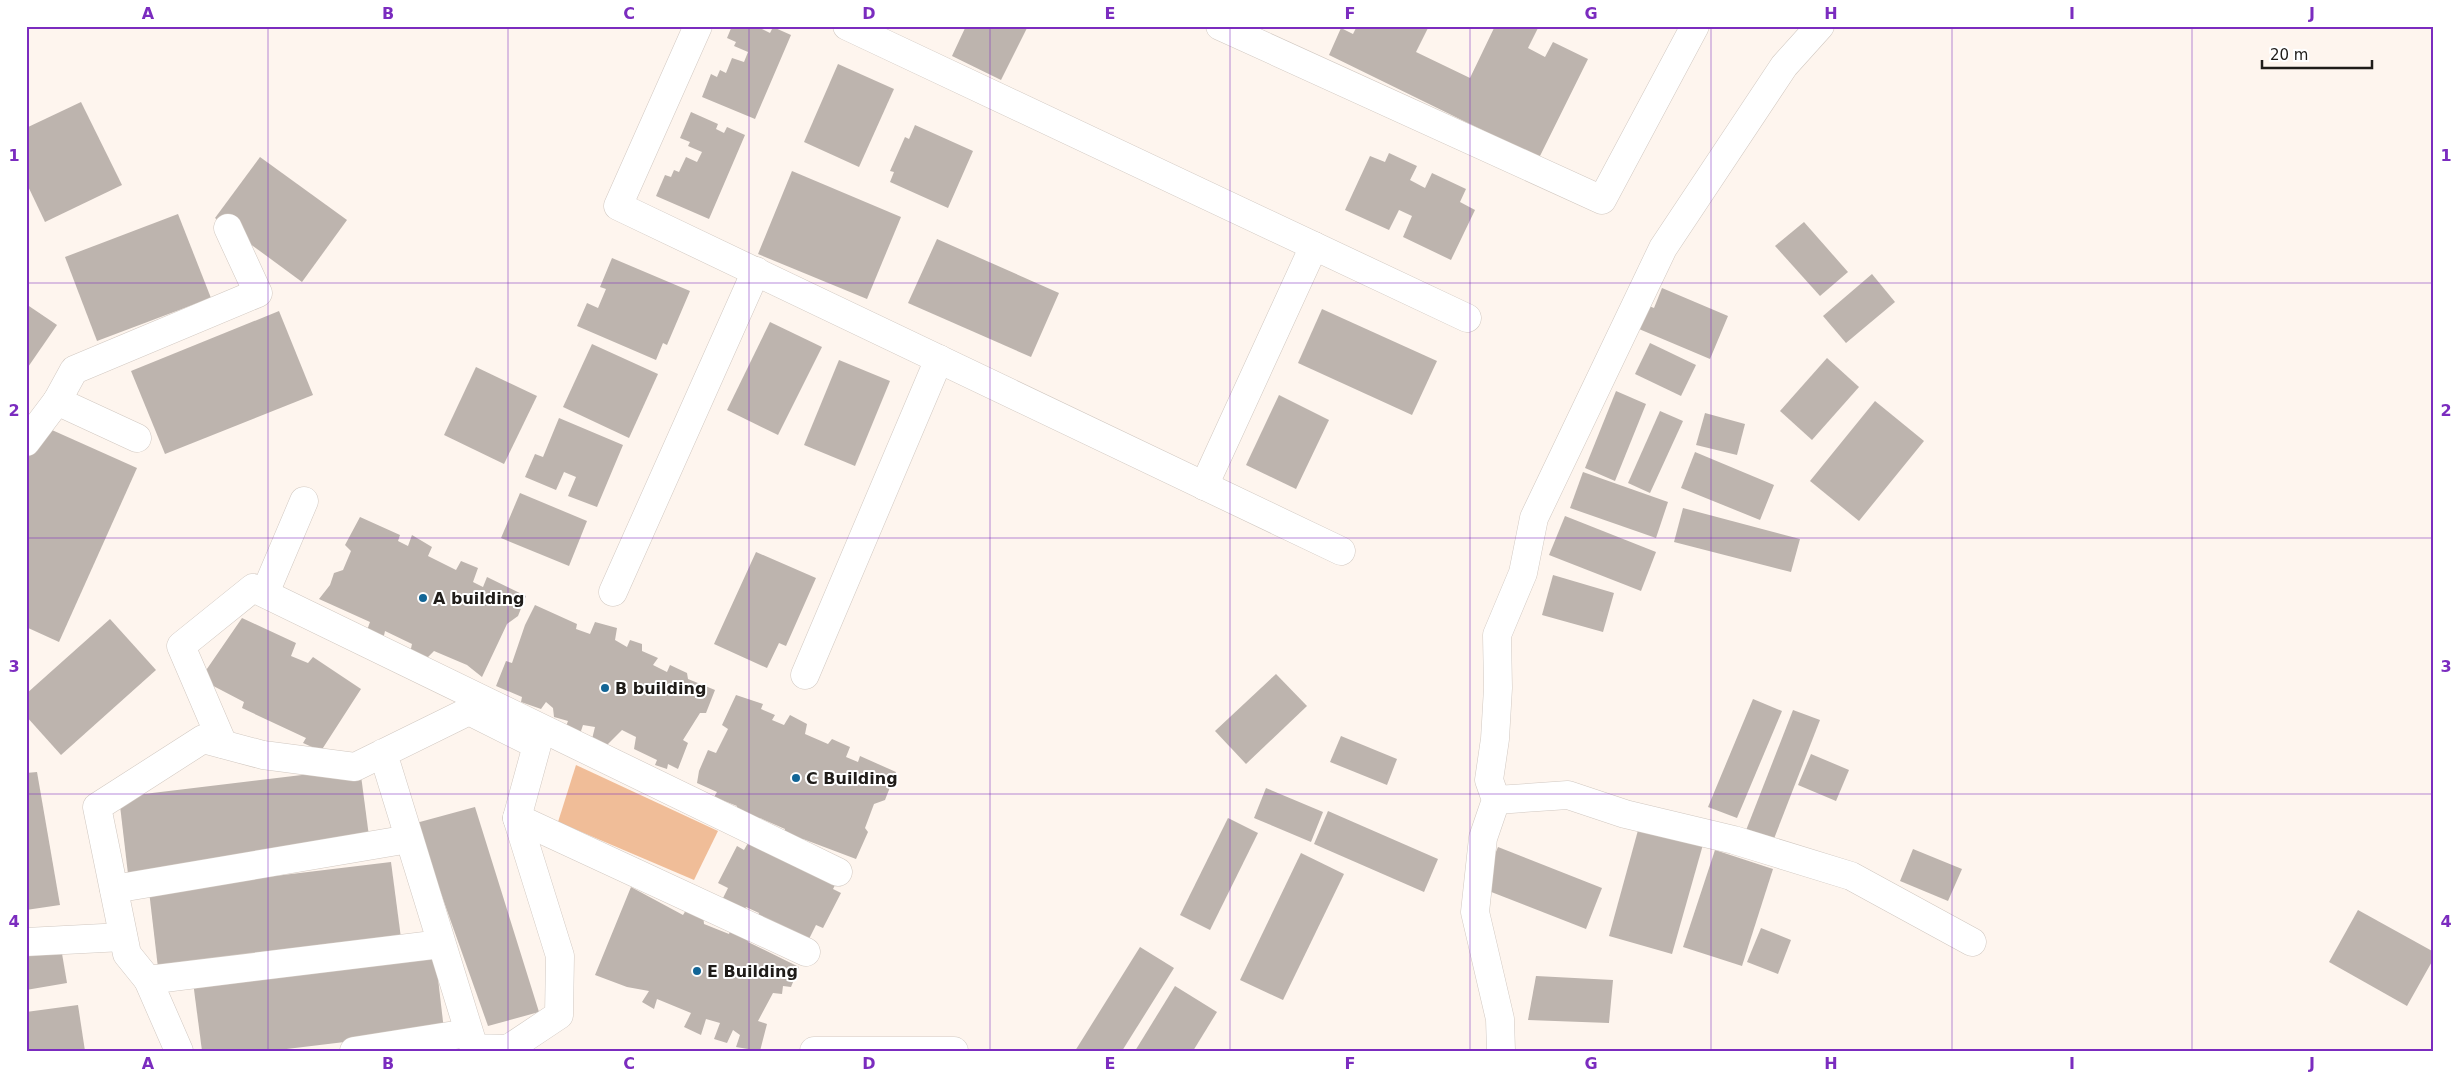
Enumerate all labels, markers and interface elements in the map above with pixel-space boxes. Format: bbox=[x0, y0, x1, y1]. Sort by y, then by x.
text: A bbox=[142, 4, 155, 23]
text: B bbox=[382, 4, 394, 23]
text: C bbox=[623, 4, 635, 23]
text: D bbox=[862, 4, 876, 23]
text: E bbox=[1105, 4, 1115, 23]
text: F bbox=[1345, 4, 1355, 23]
text: G bbox=[1584, 4, 1598, 23]
text: H bbox=[1824, 4, 1838, 23]
text: I bbox=[2069, 4, 2075, 23]
text: J bbox=[2308, 4, 2315, 23]
scale bar bbox=[2262, 38, 2372, 70]
text: 20 m bbox=[2270, 46, 2308, 64]
text: 1 bbox=[8, 146, 20, 165]
text: 1 bbox=[2440, 146, 2452, 165]
text: 2 bbox=[8, 401, 20, 420]
text: 2 bbox=[2440, 401, 2452, 420]
place label: A building bbox=[433, 589, 525, 608]
marker: A building bbox=[417, 592, 429, 604]
text: 3 bbox=[8, 657, 20, 676]
text: 3 bbox=[2440, 657, 2452, 676]
place label: B building bbox=[615, 679, 706, 698]
marker: B building bbox=[599, 682, 611, 694]
place label: C Building bbox=[806, 769, 898, 788]
marker: C Building bbox=[790, 772, 802, 784]
text: 4 bbox=[8, 912, 20, 931]
text: 4 bbox=[2440, 912, 2452, 931]
place label: E Building bbox=[707, 962, 798, 981]
marker: E Building bbox=[691, 965, 703, 977]
text: A bbox=[142, 1054, 155, 1073]
text: B bbox=[382, 1054, 394, 1073]
text: C bbox=[623, 1054, 635, 1073]
text: D bbox=[862, 1054, 876, 1073]
text: E bbox=[1105, 1054, 1115, 1073]
text: F bbox=[1345, 1054, 1355, 1073]
text: G bbox=[1584, 1054, 1598, 1073]
text: H bbox=[1824, 1054, 1838, 1073]
text: I bbox=[2069, 1054, 2075, 1073]
text: J bbox=[2308, 1054, 2315, 1073]

